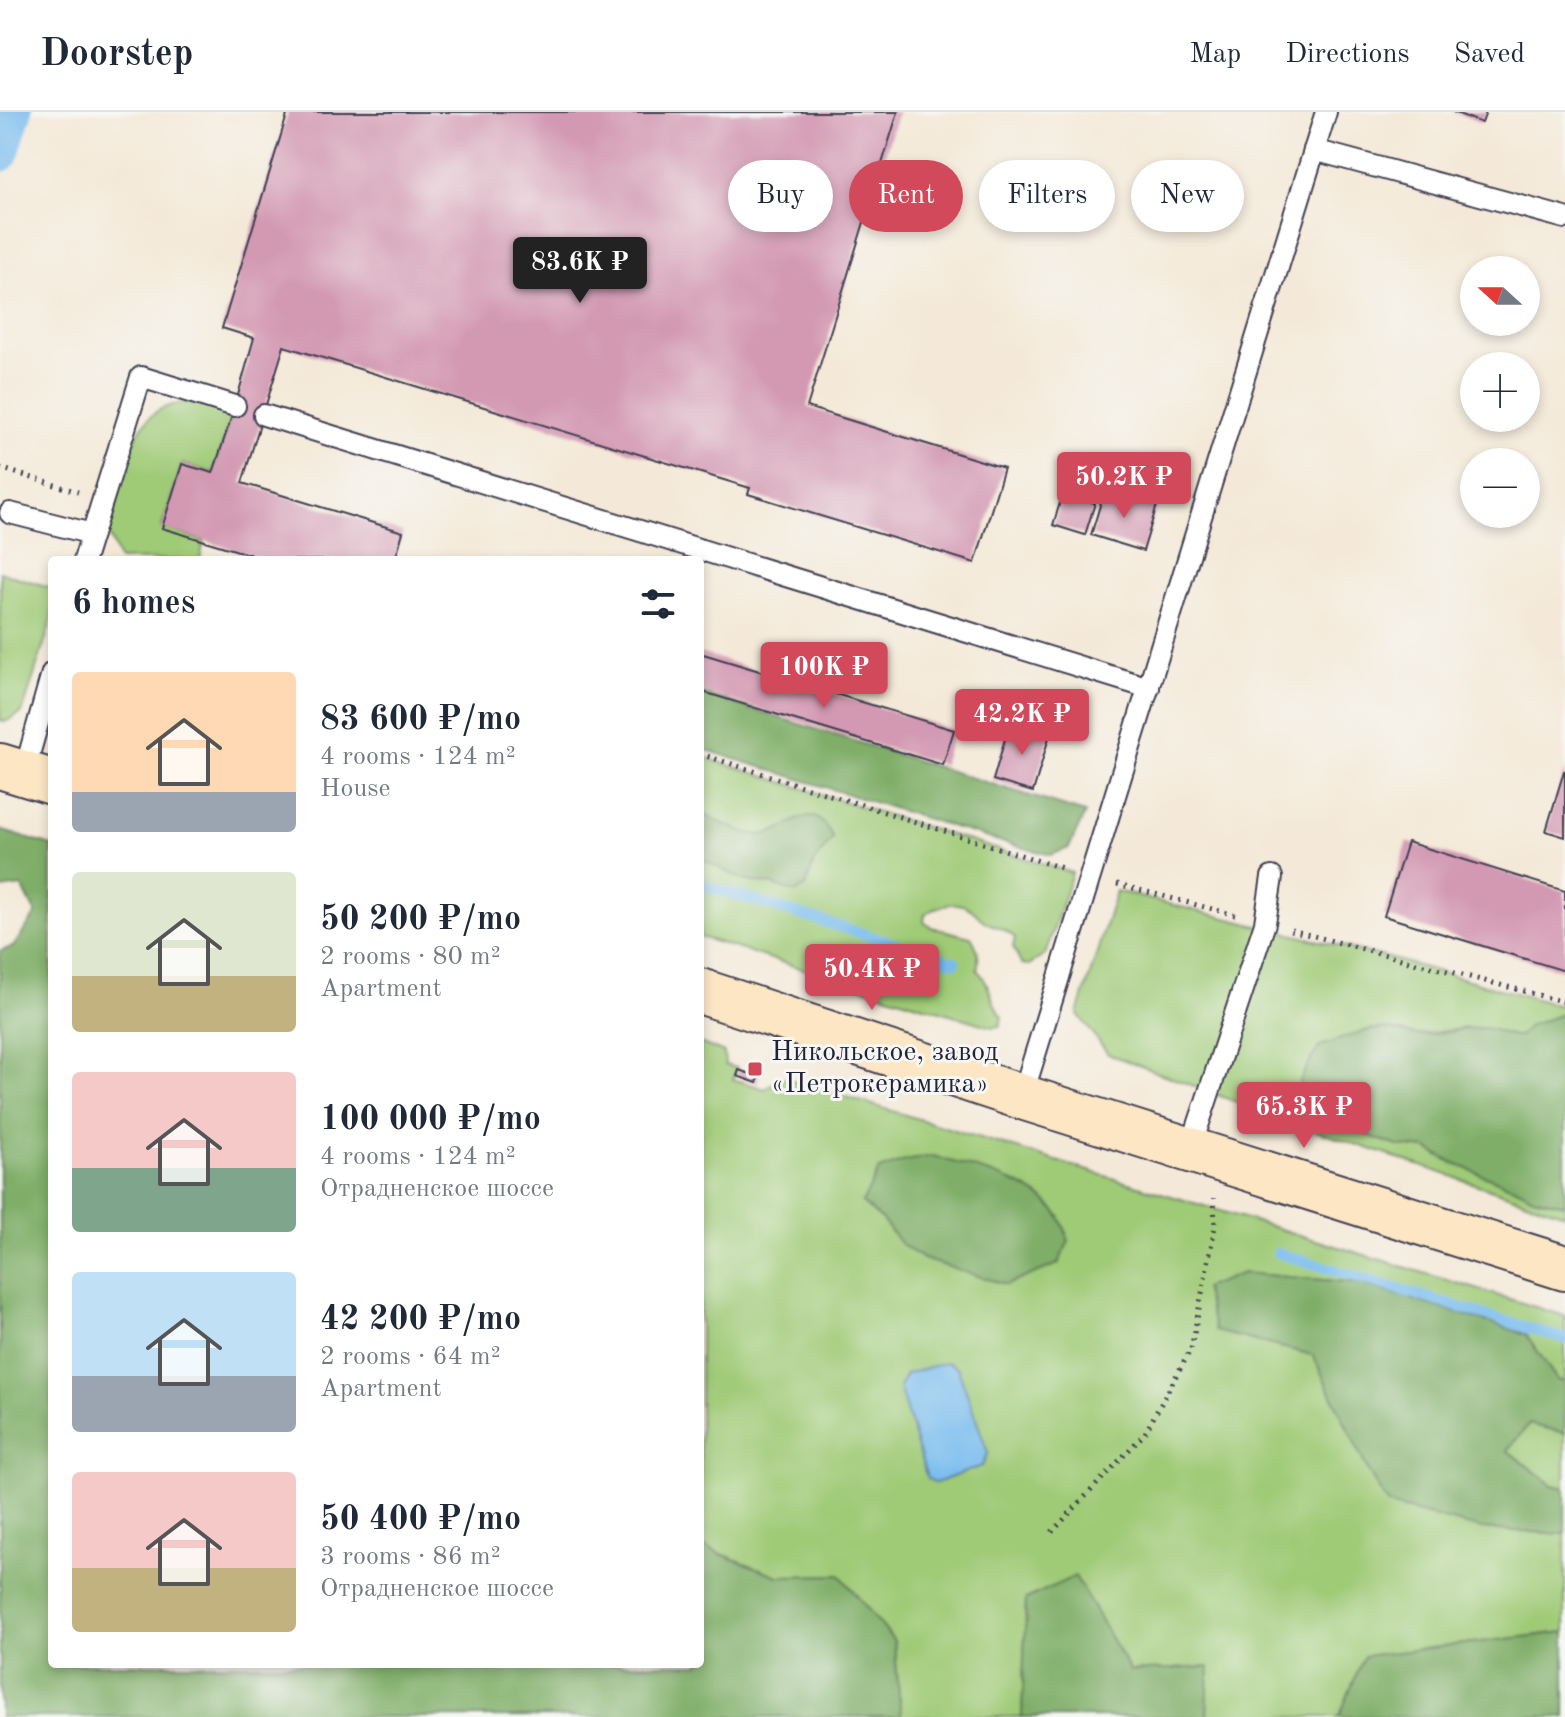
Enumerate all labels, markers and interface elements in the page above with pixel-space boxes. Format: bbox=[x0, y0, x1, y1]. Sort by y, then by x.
text: Doorstep bbox=[40, 36, 193, 74]
text: Map bbox=[1189, 41, 1241, 69]
text: Directions bbox=[1285, 41, 1410, 69]
text: Saved bbox=[1454, 41, 1525, 69]
chip: Buy bbox=[728, 160, 833, 232]
chip: Rent bbox=[849, 160, 963, 232]
chip: Filters bbox=[979, 160, 1115, 232]
chip: New bbox=[1131, 160, 1244, 232]
pin: 83.6K ₽ bbox=[506, 237, 654, 305]
text: 83.6K ₽ bbox=[531, 250, 629, 276]
north arrow bbox=[1460, 256, 1540, 336]
map controls bbox=[1460, 256, 1540, 528]
button: + bbox=[1460, 352, 1540, 432]
button: − bbox=[1460, 448, 1540, 528]
pin: 50.2K ₽ bbox=[1050, 452, 1198, 520]
text: 50.2K ₽ bbox=[1075, 465, 1173, 491]
icon: filters bbox=[636, 582, 680, 626]
text: 6 homes bbox=[72, 587, 195, 621]
pin: 100K ₽ bbox=[759, 642, 889, 710]
text: 100K ₽ bbox=[779, 655, 869, 681]
pin: 42.2K ₽ bbox=[948, 689, 1096, 757]
text: 42.2K ₽ bbox=[973, 702, 1071, 728]
text: 83 600 ₽/mo bbox=[320, 703, 521, 737]
icon: home bbox=[136, 704, 232, 800]
text: 4 rooms · 124 m² bbox=[320, 744, 516, 770]
text: House bbox=[320, 776, 391, 802]
text: 50 200 ₽/mo bbox=[320, 903, 521, 937]
icon: home bbox=[136, 904, 232, 1000]
text: 2 rooms · 80 m² bbox=[320, 944, 501, 970]
pin: 50.4K ₽ bbox=[798, 944, 946, 1012]
text: 50.4K ₽ bbox=[823, 957, 921, 983]
text: Apartment bbox=[320, 976, 442, 1002]
place label: Никольское, завод «Петрокерамика» bbox=[771, 1039, 998, 1099]
marker: Никольское, завод «Петрокерамика» bbox=[746, 1060, 764, 1078]
pin: 65.3K ₽ bbox=[1230, 1082, 1378, 1150]
text: 65.3K ₽ bbox=[1255, 1095, 1353, 1121]
text: 100 000 ₽/mo bbox=[320, 1103, 541, 1137]
icon: home bbox=[136, 1104, 232, 1200]
text: 4 rooms · 124 m² bbox=[320, 1144, 516, 1170]
text: Отрадненское шоссе bbox=[320, 1176, 554, 1202]
text: 42 200 ₽/mo bbox=[320, 1303, 521, 1337]
icon: home bbox=[136, 1304, 232, 1400]
text: 2 rooms · 64 m² bbox=[320, 1344, 501, 1370]
text: Apartment bbox=[320, 1376, 442, 1402]
text: 50 400 ₽/mo bbox=[320, 1503, 521, 1537]
icon: home bbox=[136, 1504, 232, 1600]
text: 3 rooms · 86 m² bbox=[320, 1544, 501, 1570]
text: Отрадненское шоссе bbox=[320, 1576, 554, 1602]

